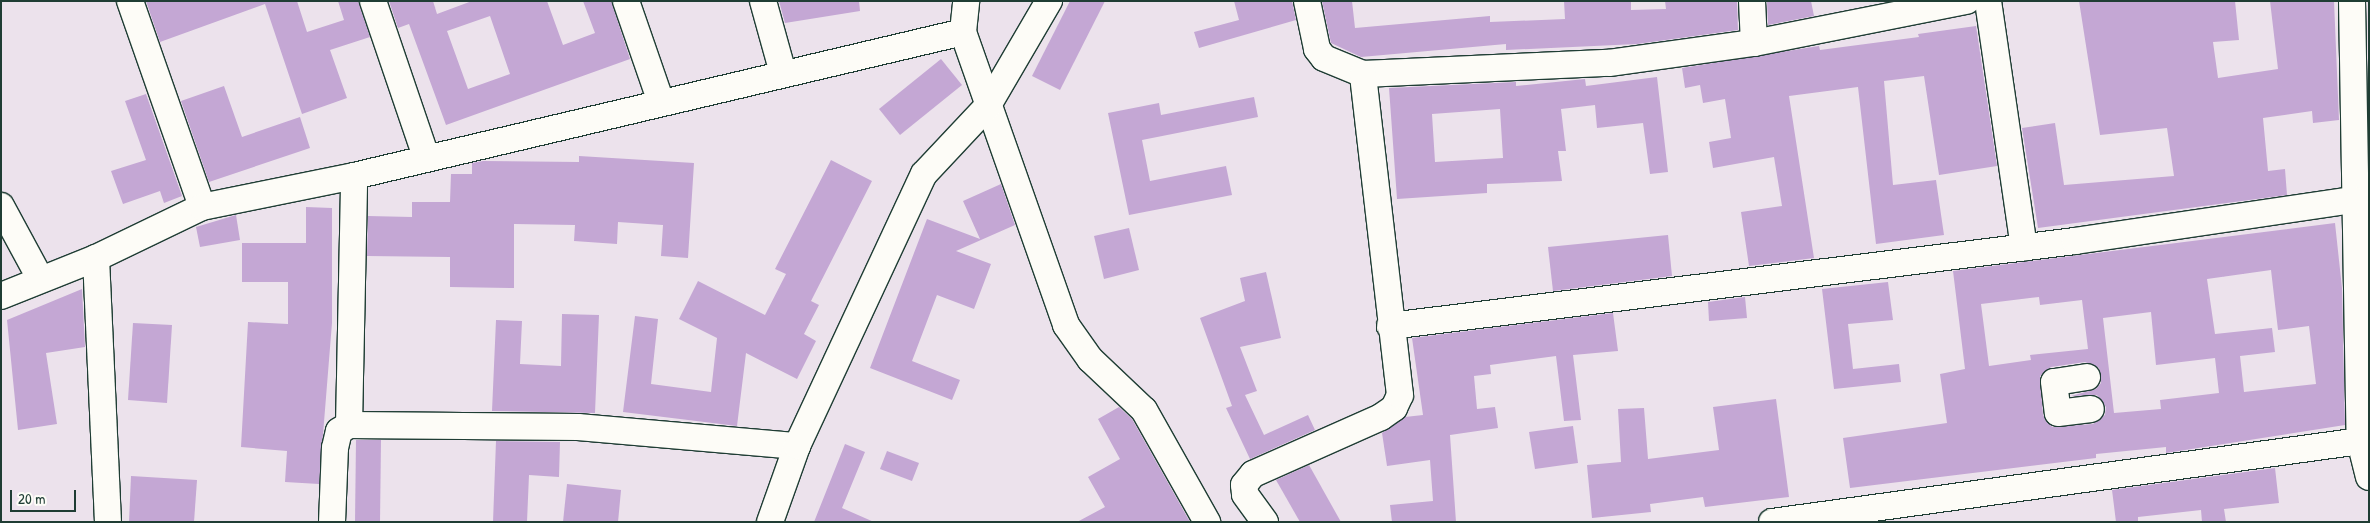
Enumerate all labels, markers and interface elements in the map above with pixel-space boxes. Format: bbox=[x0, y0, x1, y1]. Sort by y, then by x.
scale bar bbox=[12, 480, 79, 512]
text: 20 m bbox=[18, 488, 45, 509]

